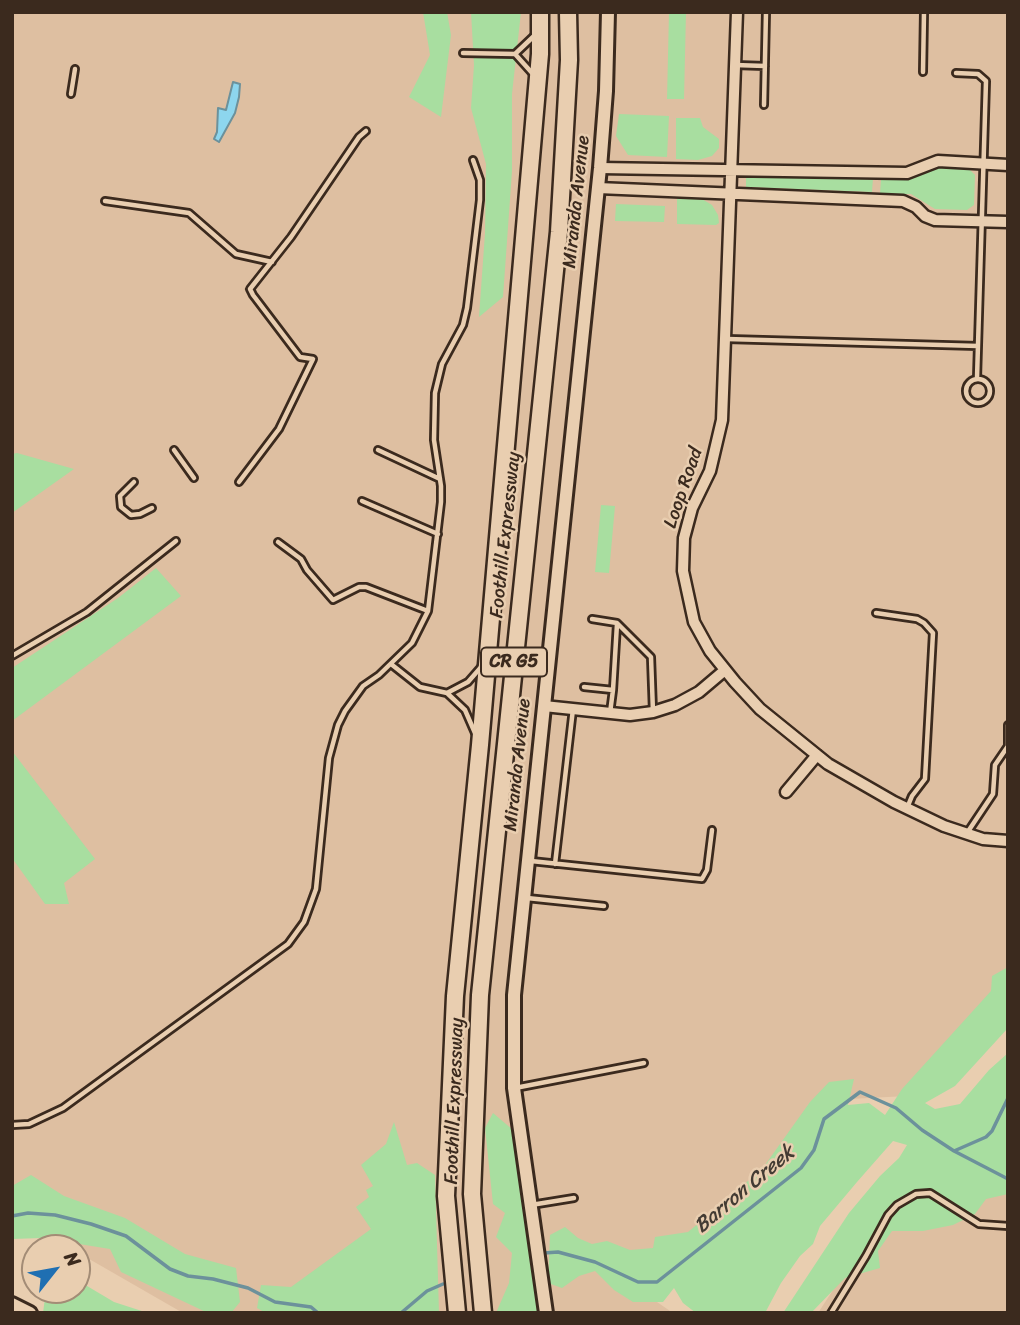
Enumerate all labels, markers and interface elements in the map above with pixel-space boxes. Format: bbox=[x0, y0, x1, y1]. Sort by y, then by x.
street label: Miranda Avenue bbox=[559, 134, 595, 270]
street label: Loop Road bbox=[660, 445, 708, 531]
street label: Foothill Expressway bbox=[486, 451, 526, 619]
road number: CR G5 bbox=[481, 648, 547, 676]
street label: Miranda Avenue bbox=[500, 697, 536, 833]
street label: Foothill Expressway bbox=[441, 1017, 469, 1185]
water label: Barron Creek bbox=[690, 1141, 800, 1239]
north arrow bbox=[21, 1234, 91, 1304]
text: N bbox=[55, 1245, 90, 1273]

